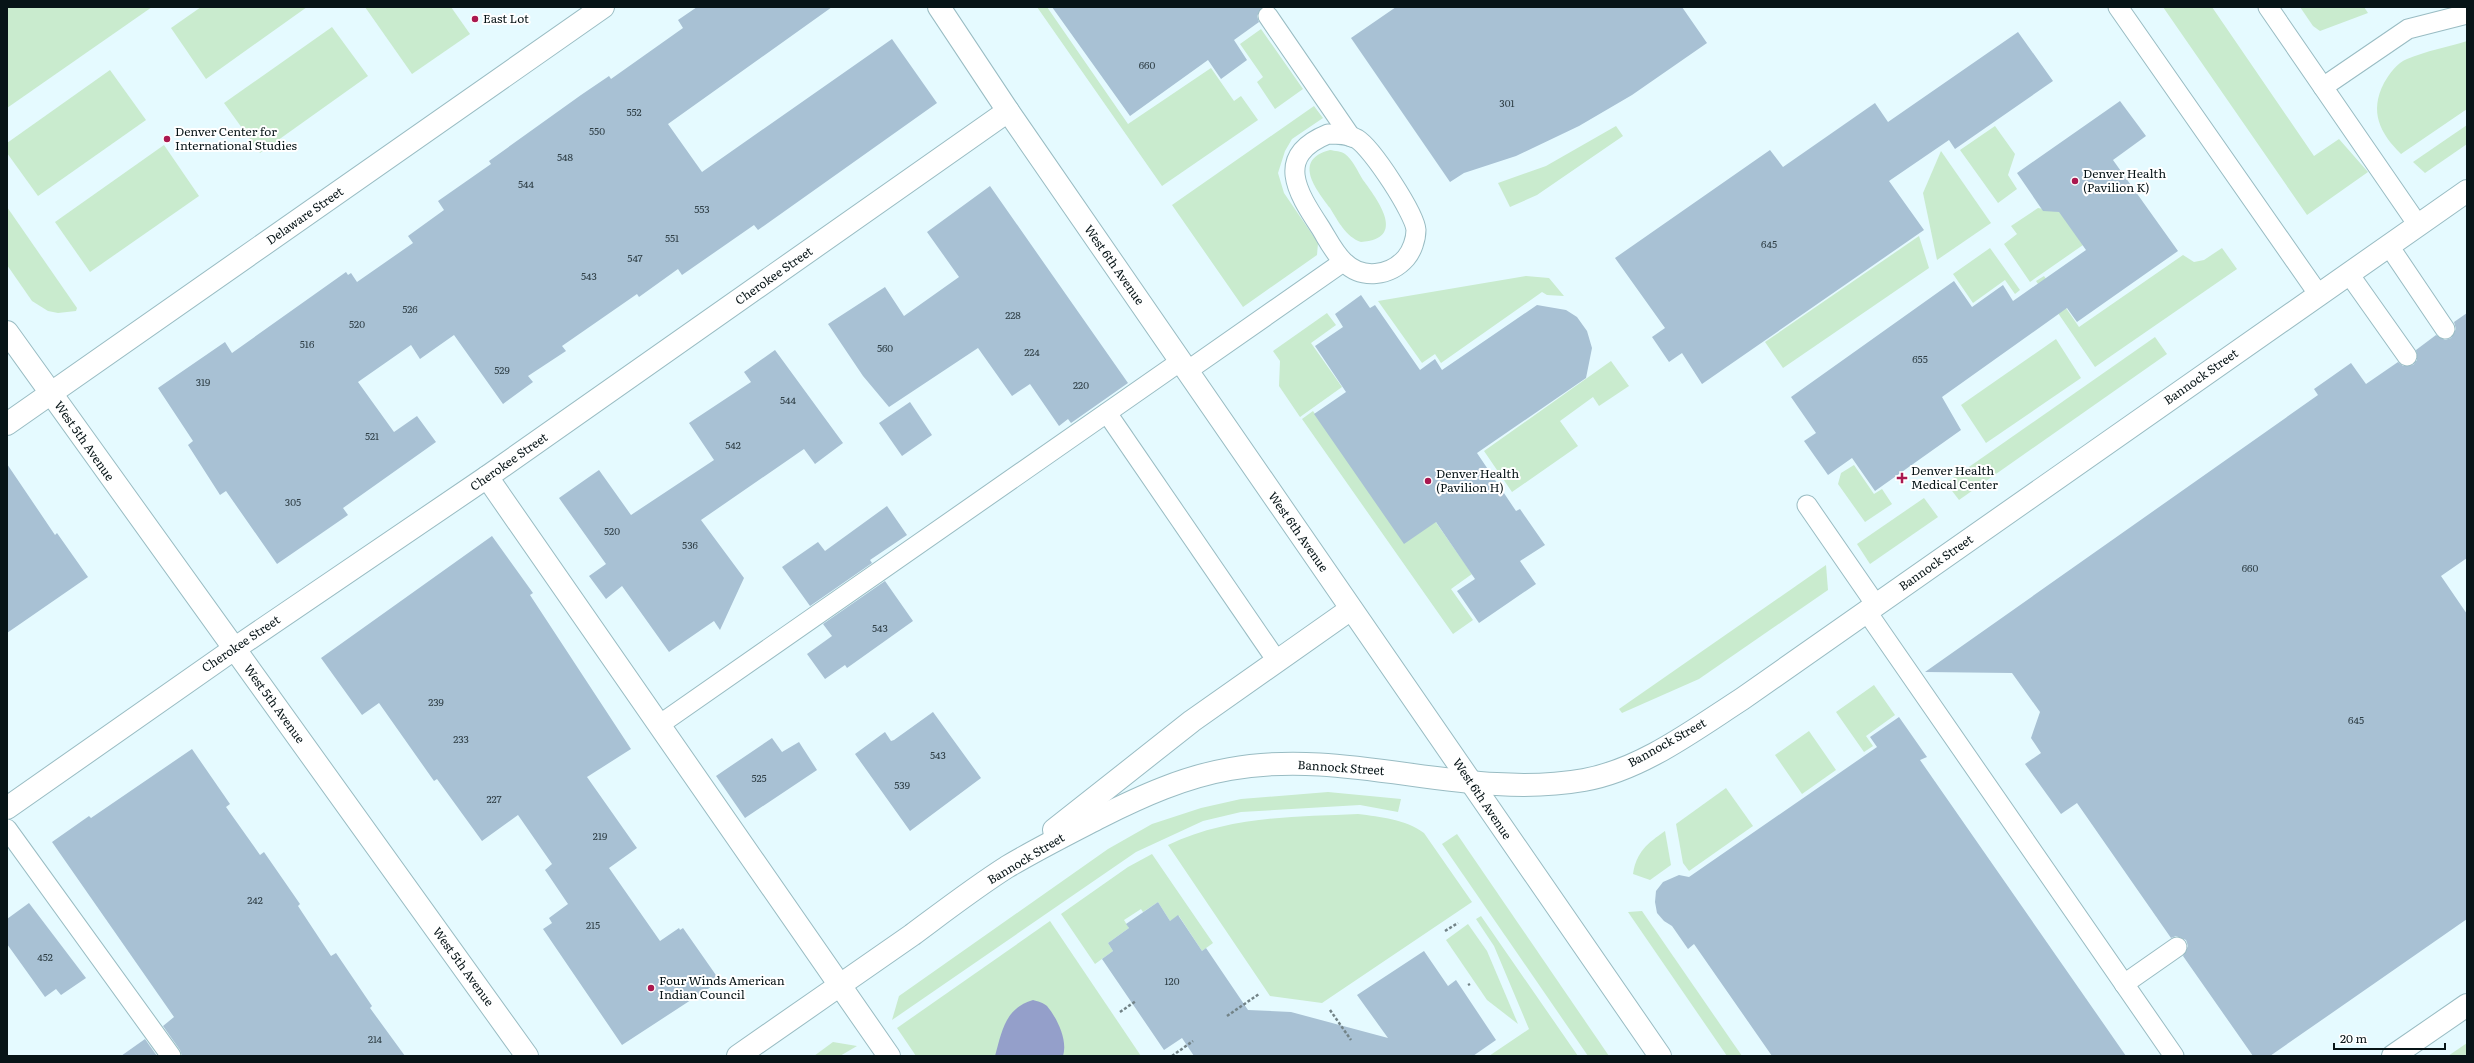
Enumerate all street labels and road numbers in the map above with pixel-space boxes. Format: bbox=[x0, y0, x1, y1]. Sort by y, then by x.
street label: Delaware Street bbox=[262, 182, 347, 248]
street label: West 6th Avenue bbox=[1080, 221, 1149, 308]
street label: Cherokee Street bbox=[731, 242, 816, 309]
street label: Bannock Street bbox=[2160, 344, 2241, 408]
street label: West 5th Avenue bbox=[50, 397, 119, 484]
street label: Cherokee Street bbox=[466, 428, 551, 495]
street label: West 6th Avenue bbox=[1264, 488, 1333, 575]
street label: Bannock Street bbox=[1895, 530, 1976, 594]
street label: Cherokee Street bbox=[198, 610, 283, 676]
street label: West 5th Avenue bbox=[240, 660, 310, 747]
street label: Bannock Street bbox=[1624, 713, 1709, 771]
street label: West 6th Avenue bbox=[1449, 754, 1517, 843]
street label: Bannock Street bbox=[1297, 755, 1385, 779]
street label: Bannock Street bbox=[984, 828, 1068, 888]
street label: West 5th Avenue bbox=[429, 923, 499, 1010]

